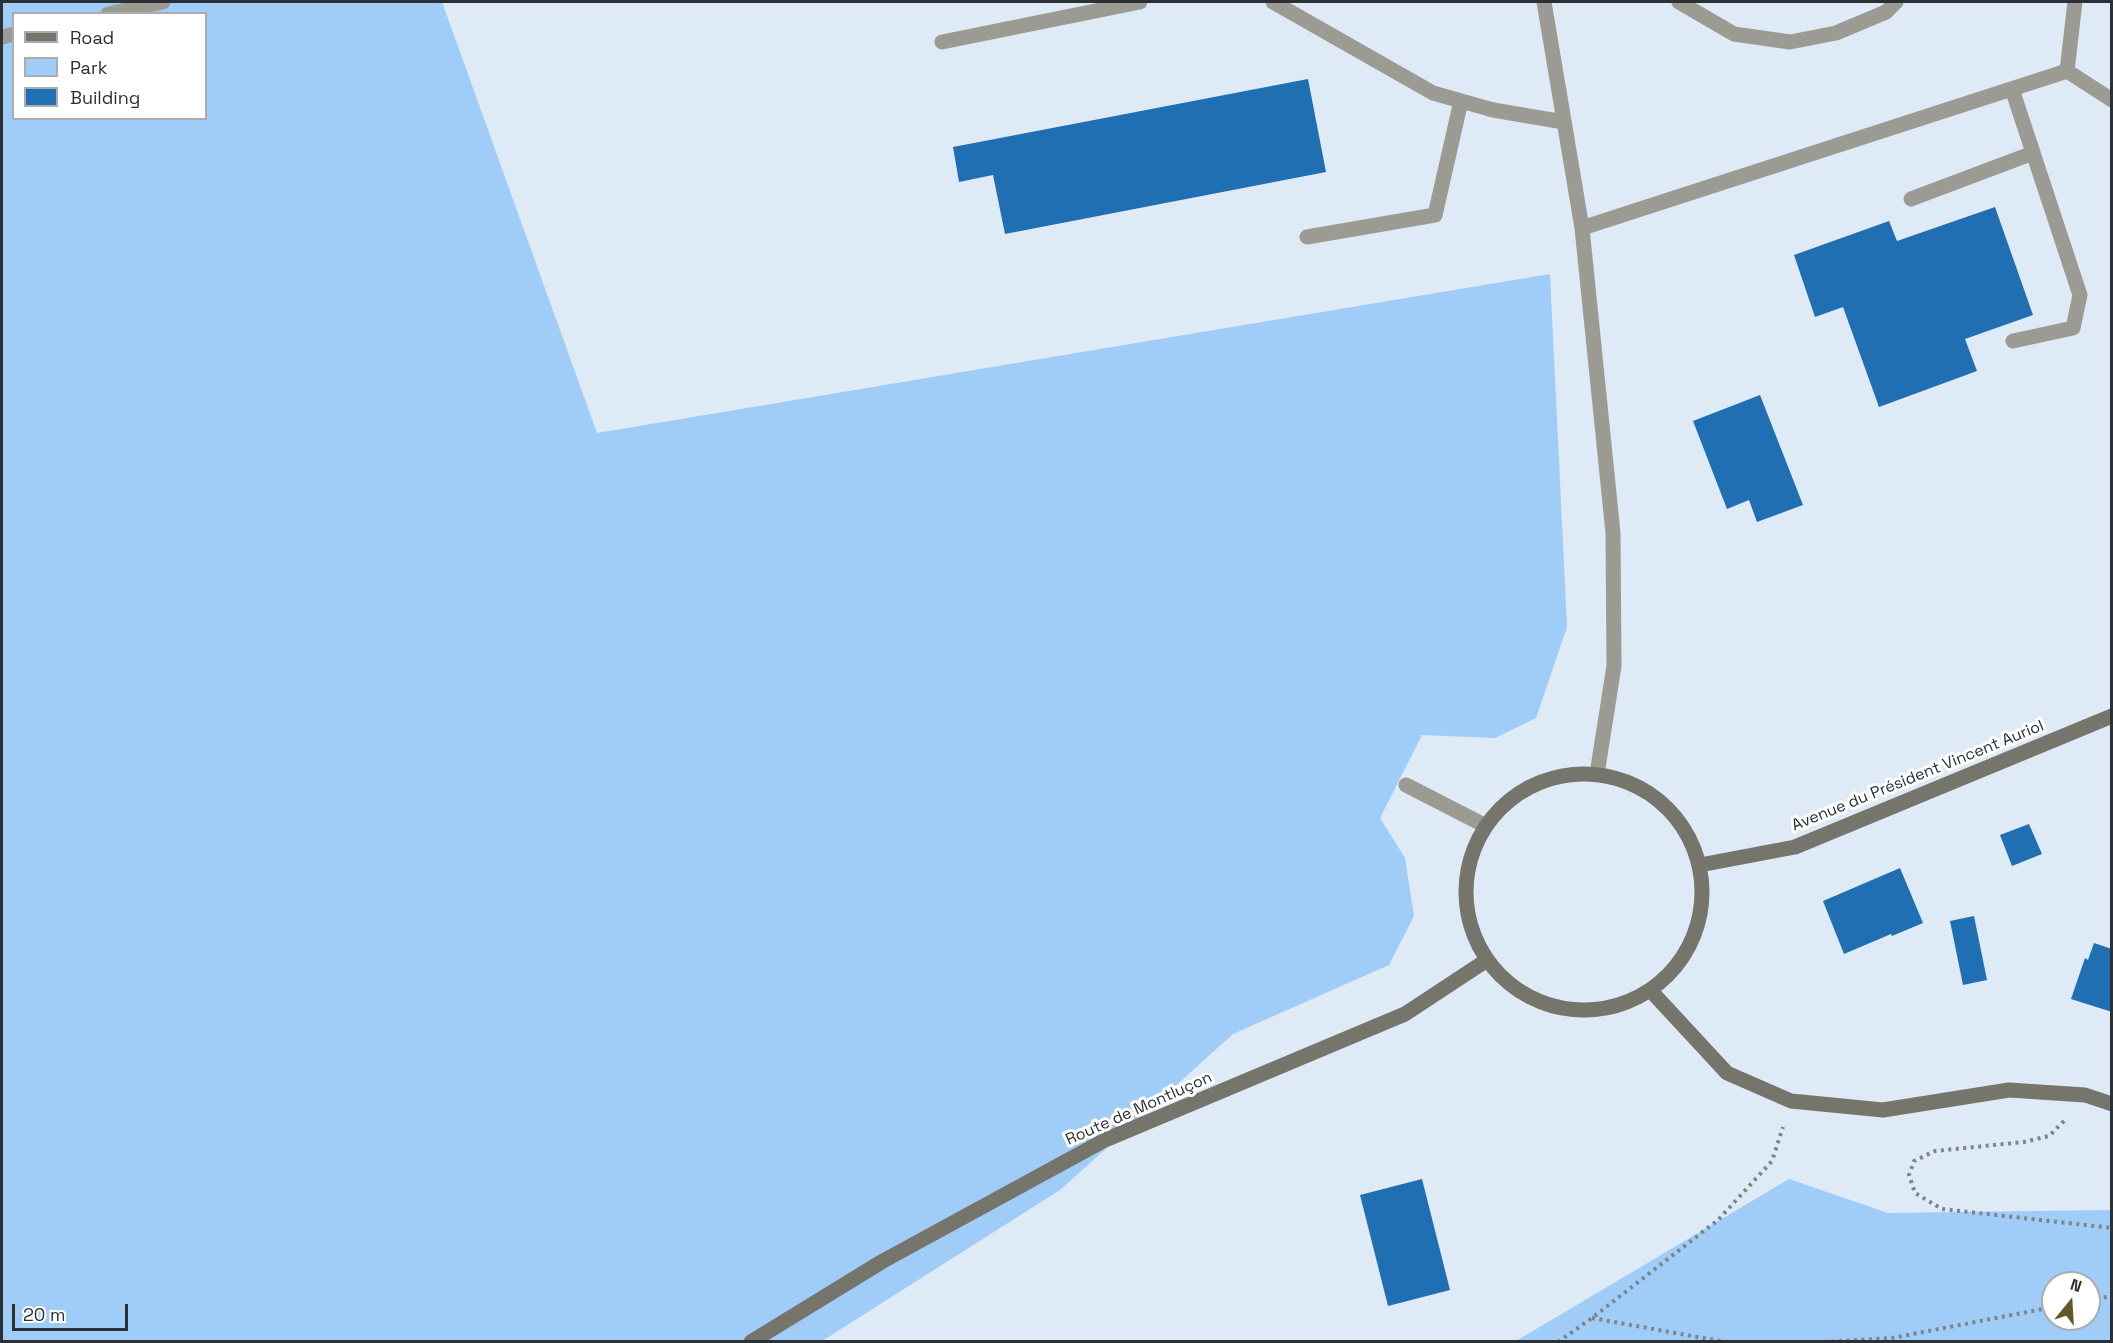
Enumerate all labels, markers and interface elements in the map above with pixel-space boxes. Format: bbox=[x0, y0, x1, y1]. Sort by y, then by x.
legend bbox=[12, 12, 207, 120]
text: Road bbox=[70, 26, 114, 49]
text: Park bbox=[70, 56, 107, 79]
text: Building bbox=[70, 86, 140, 109]
street label: Avenue du Président Vincent Auriol bbox=[1789, 716, 2047, 836]
street label: Route de Montluçon bbox=[1063, 1068, 1215, 1150]
north arrow bbox=[2041, 1271, 2101, 1331]
text: N bbox=[2068, 1274, 2084, 1297]
scale bar bbox=[15, 1292, 130, 1330]
text: 20 m bbox=[23, 1303, 66, 1326]

